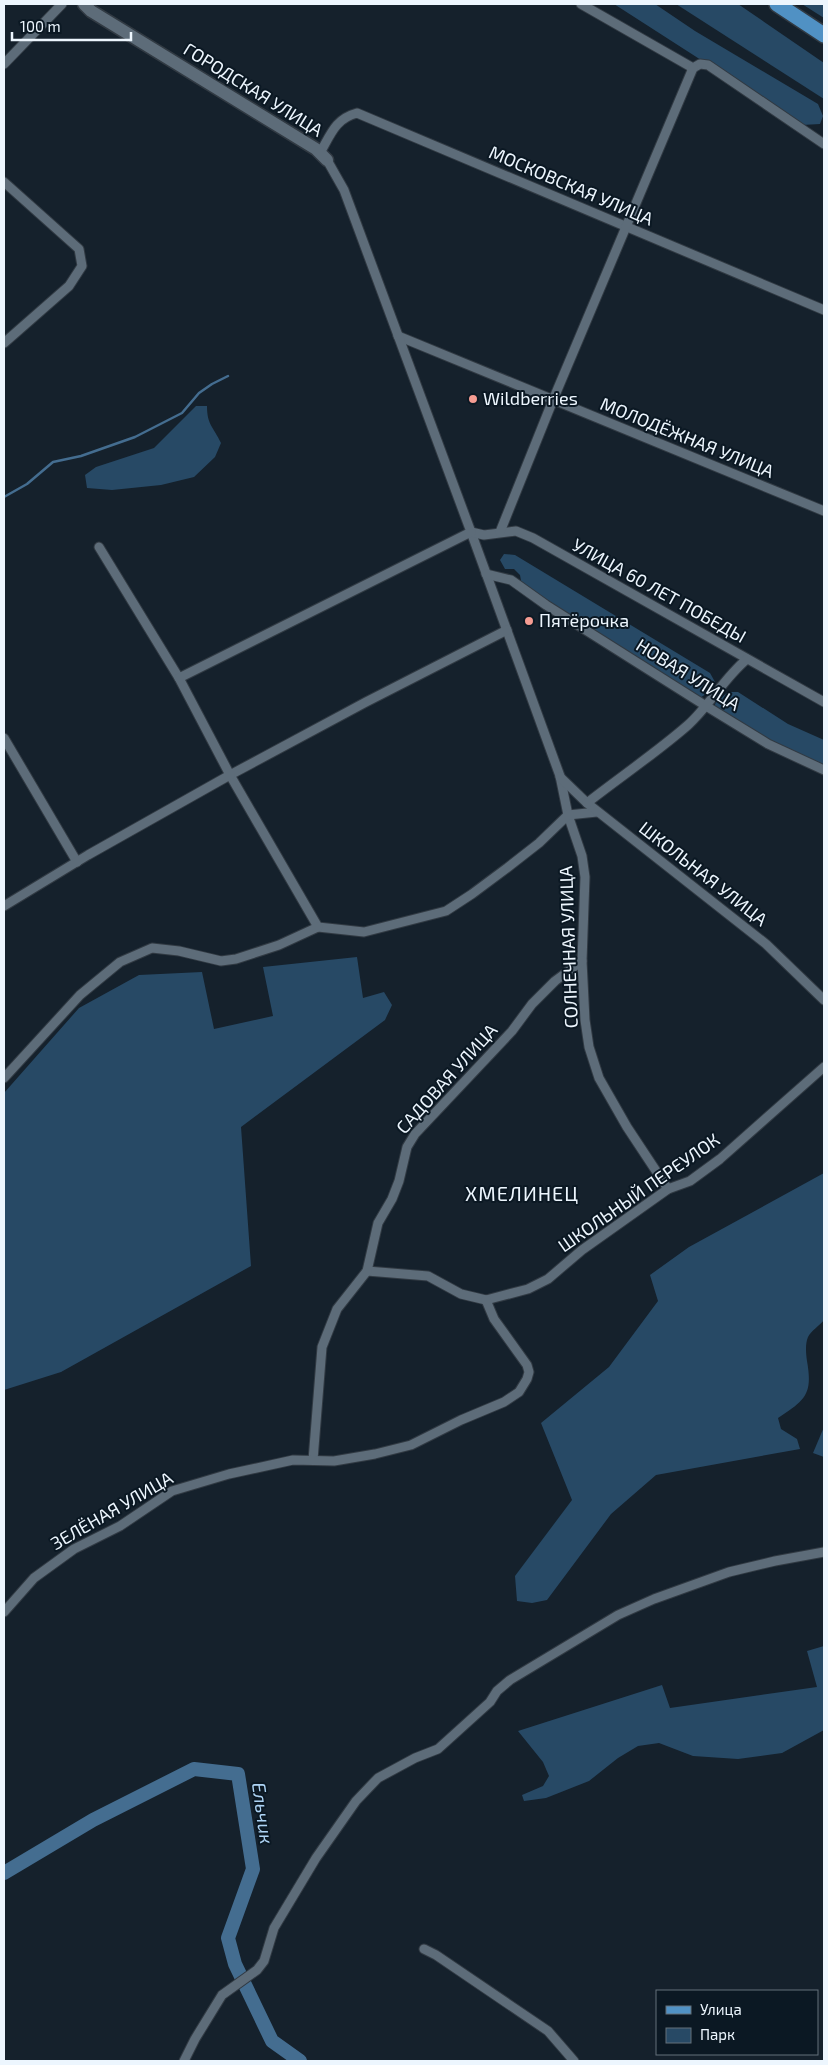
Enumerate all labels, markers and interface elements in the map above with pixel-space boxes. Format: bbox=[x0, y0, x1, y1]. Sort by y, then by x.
scale bar bbox=[12, 10, 131, 42]
text: 100 m bbox=[20, 17, 61, 35]
street label: ГОРОДСКАЯ УЛИЦА bbox=[180, 37, 328, 141]
street label: МОСКОВСКАЯ УЛИЦА bbox=[486, 141, 658, 230]
place label: Wildberries bbox=[483, 387, 578, 409]
street label: МОЛОДЁЖНАЯ УЛИЦА bbox=[597, 392, 778, 482]
marker: Wildberries bbox=[467, 393, 479, 405]
street label: УЛИЦА 60 ЛЕТ ПОБЕДЫ bbox=[569, 533, 750, 647]
place label: Пятёрочка bbox=[539, 609, 629, 631]
marker: Пятёрочка bbox=[523, 615, 535, 627]
street label: НОВАЯ УЛИЦА bbox=[632, 633, 745, 715]
street label: ШКОЛЬНАЯ УЛИЦА bbox=[635, 816, 773, 931]
street label: СОЛНЕЧНАЯ УЛИЦА bbox=[554, 865, 582, 1029]
street label: САДОВАЯ УЛИЦА bbox=[391, 1018, 502, 1138]
street label: ШКОЛЬНЫЙ ПЕРЕУЛОК bbox=[553, 1128, 724, 1256]
district label: ХМЕЛИНЕЦ bbox=[465, 1181, 579, 1205]
street label: ЗЕЛЁНАЯ УЛИЦА bbox=[47, 1466, 177, 1554]
water label: Ельчик bbox=[248, 1781, 279, 1845]
legend bbox=[656, 1990, 818, 2055]
text: Улица bbox=[700, 2000, 742, 2018]
text: Парк bbox=[700, 2025, 735, 2043]

